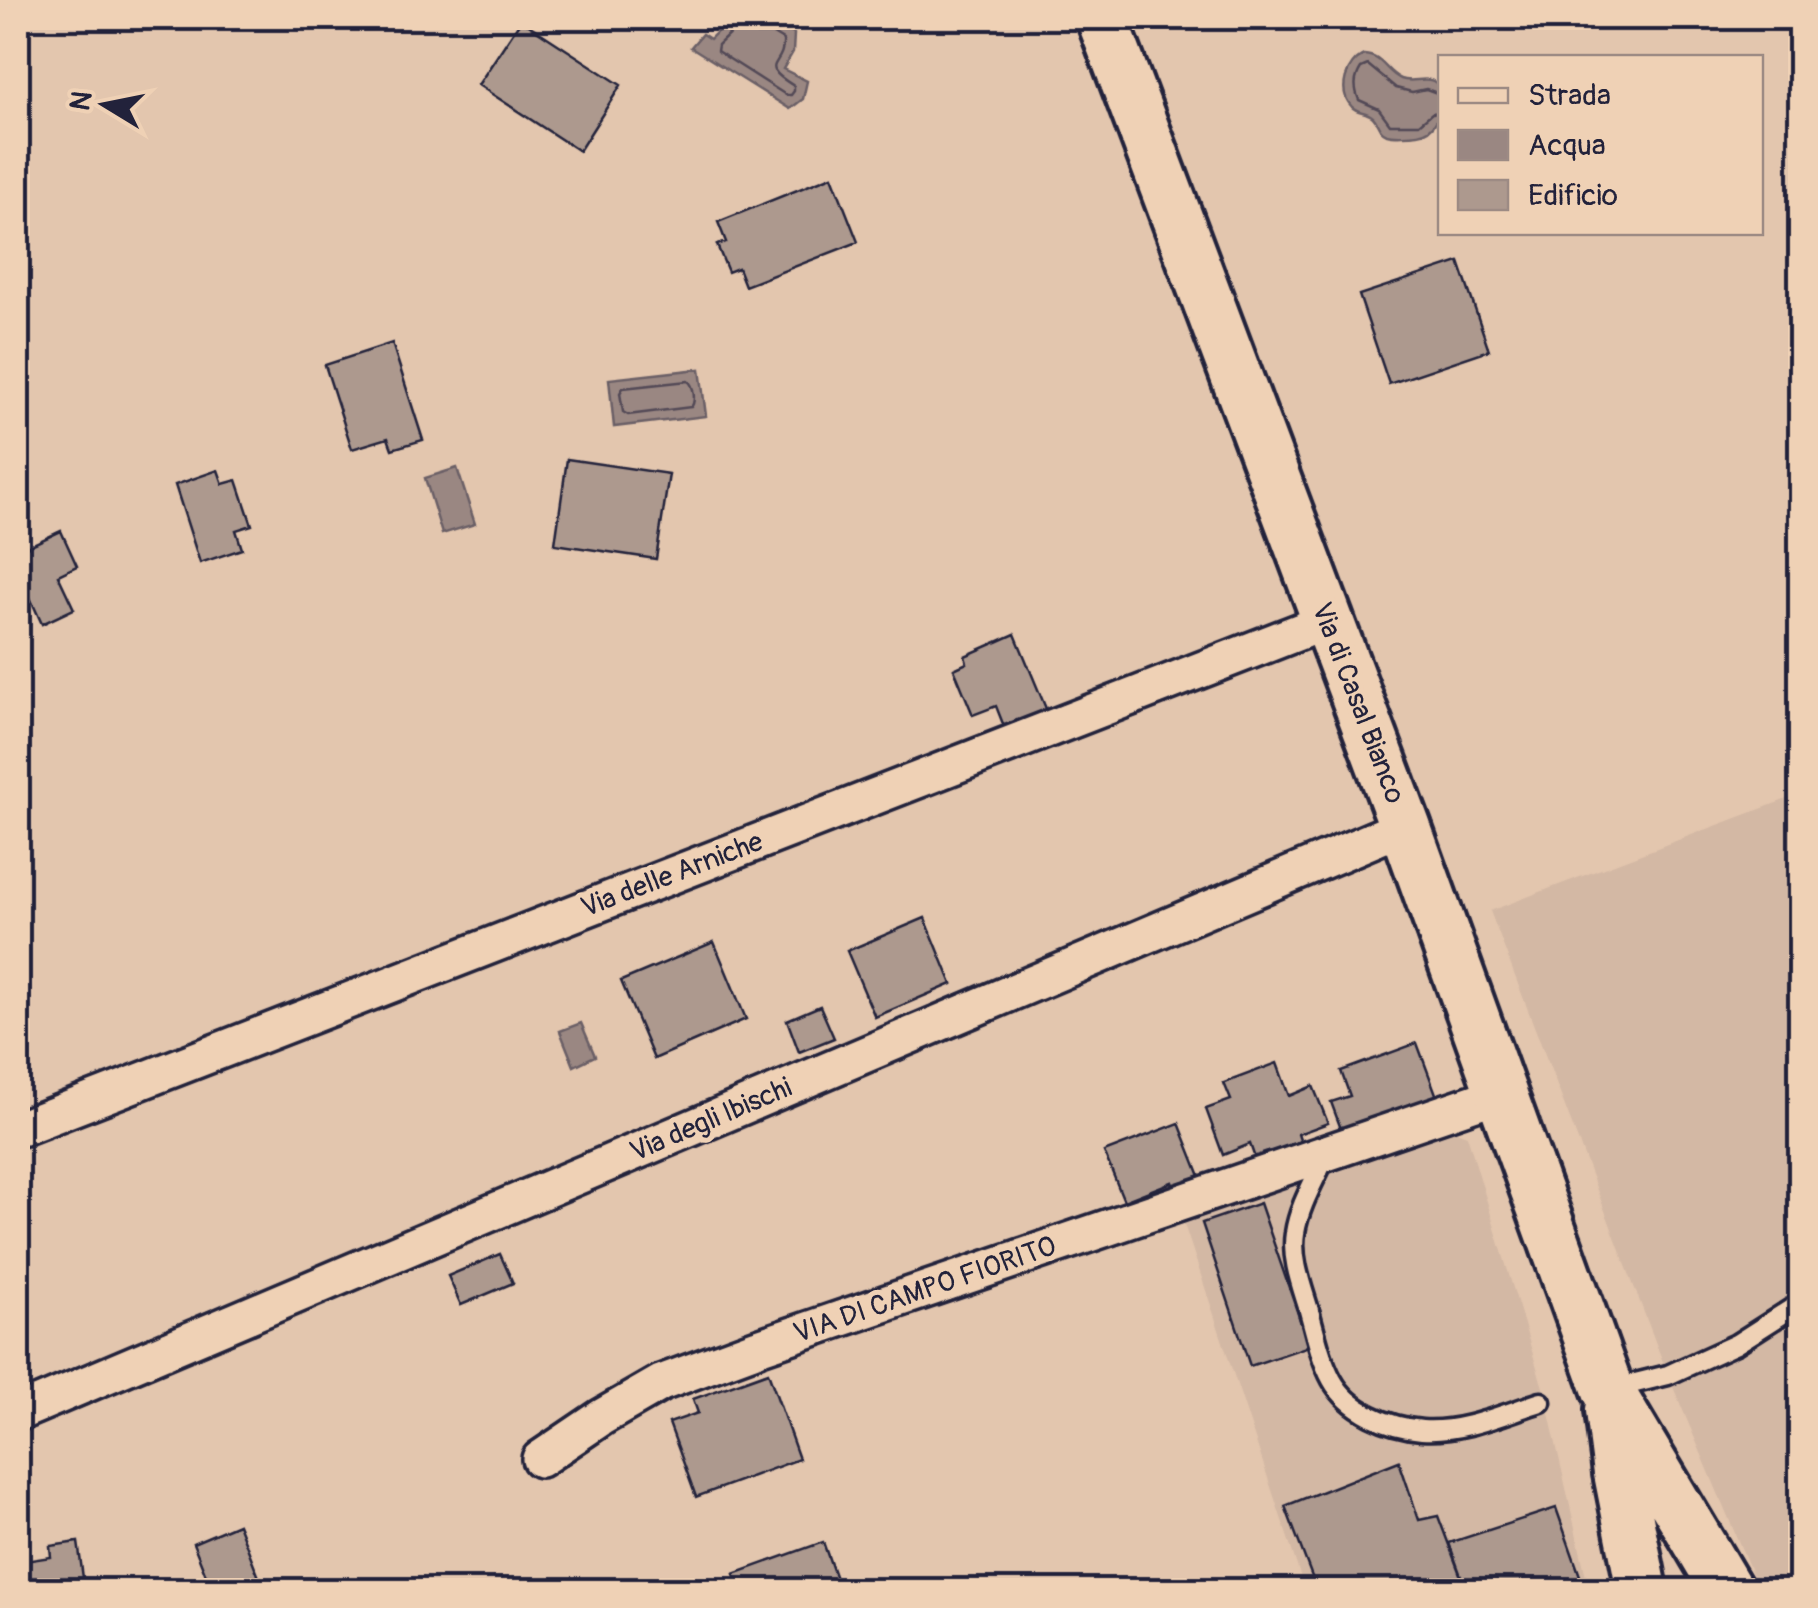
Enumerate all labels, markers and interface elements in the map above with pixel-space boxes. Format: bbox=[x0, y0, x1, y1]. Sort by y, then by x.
north arrow bbox=[55, 55, 155, 155]
legend bbox=[1438, 55, 1763, 235]
text: Strada bbox=[1528, 77, 1611, 114]
text: N bbox=[63, 89, 101, 113]
text: Acqua bbox=[1528, 127, 1606, 164]
text: Edificio bbox=[1528, 177, 1618, 214]
street label: Via di Casal Bianco bbox=[1304, 598, 1412, 808]
street label: Via delle Arniche bbox=[576, 824, 768, 926]
street label: Via degli Ibischi bbox=[625, 1070, 797, 1170]
street label: VIA DI CAMPO FIORITO bbox=[789, 1229, 1061, 1351]

